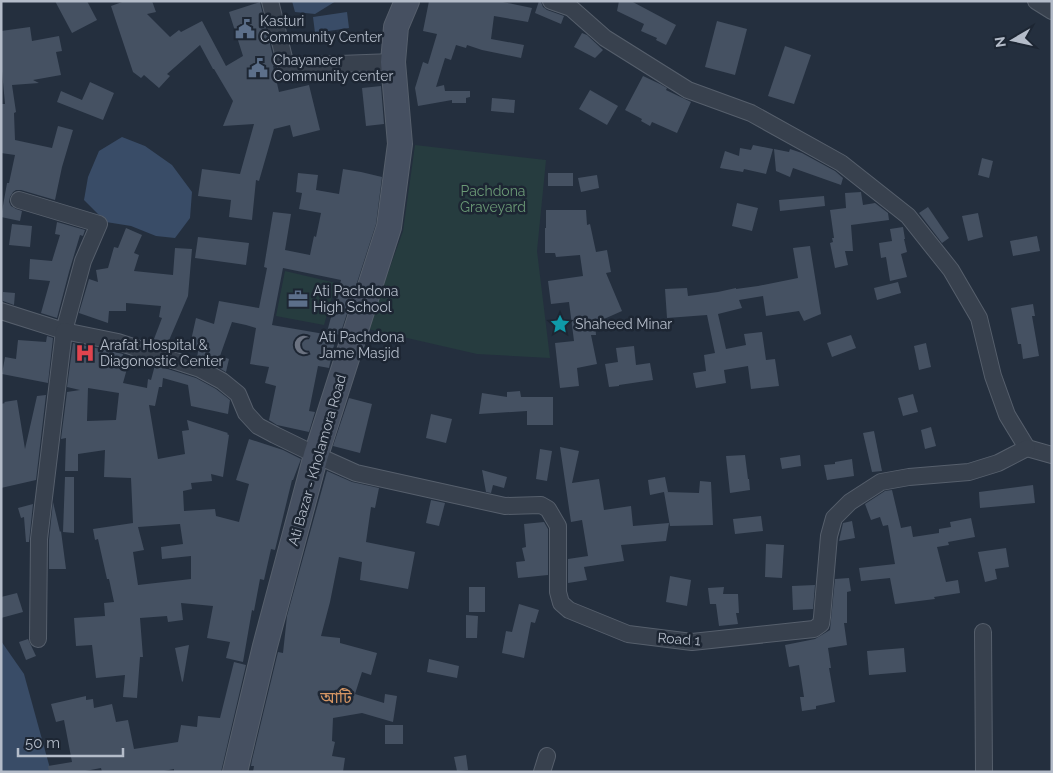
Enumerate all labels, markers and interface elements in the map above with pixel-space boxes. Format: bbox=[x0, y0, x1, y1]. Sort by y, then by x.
place label: Kasturi Community Center bbox=[260, 13, 382, 45]
north arrow bbox=[988, 15, 1038, 65]
public building icon: Kasturi Community Center bbox=[234, 18, 256, 40]
text: N bbox=[991, 36, 1009, 49]
place label: Chayaneer Community center bbox=[273, 52, 393, 84]
public building icon: Chayaneer Community center bbox=[247, 57, 269, 79]
park label: Pachdona Graveyard bbox=[460, 183, 526, 215]
place label: Ati Pachdona High School bbox=[313, 283, 398, 315]
office icon: Ati Pachdona High School bbox=[287, 288, 309, 310]
place icon: Shaheed Minar bbox=[549, 313, 571, 335]
place label: Shaheed Minar bbox=[575, 316, 672, 332]
place label: Ati Pachdona Jame Masjid bbox=[319, 329, 404, 361]
mosque icon: Ati Pachdona Jame Masjid bbox=[293, 334, 315, 356]
place label: Arafat Hospital & Diagonostic Center bbox=[100, 337, 224, 369]
hospital icon: Arafat Hospital & Diagonostic Center bbox=[74, 342, 96, 364]
street label: Ati Bazar - Kholamora Road bbox=[285, 373, 349, 547]
street label: Road 1 bbox=[657, 630, 701, 648]
district label: আটি bbox=[319, 688, 352, 707]
scale bar bbox=[18, 726, 122, 758]
text: 50 m bbox=[25, 734, 60, 752]

